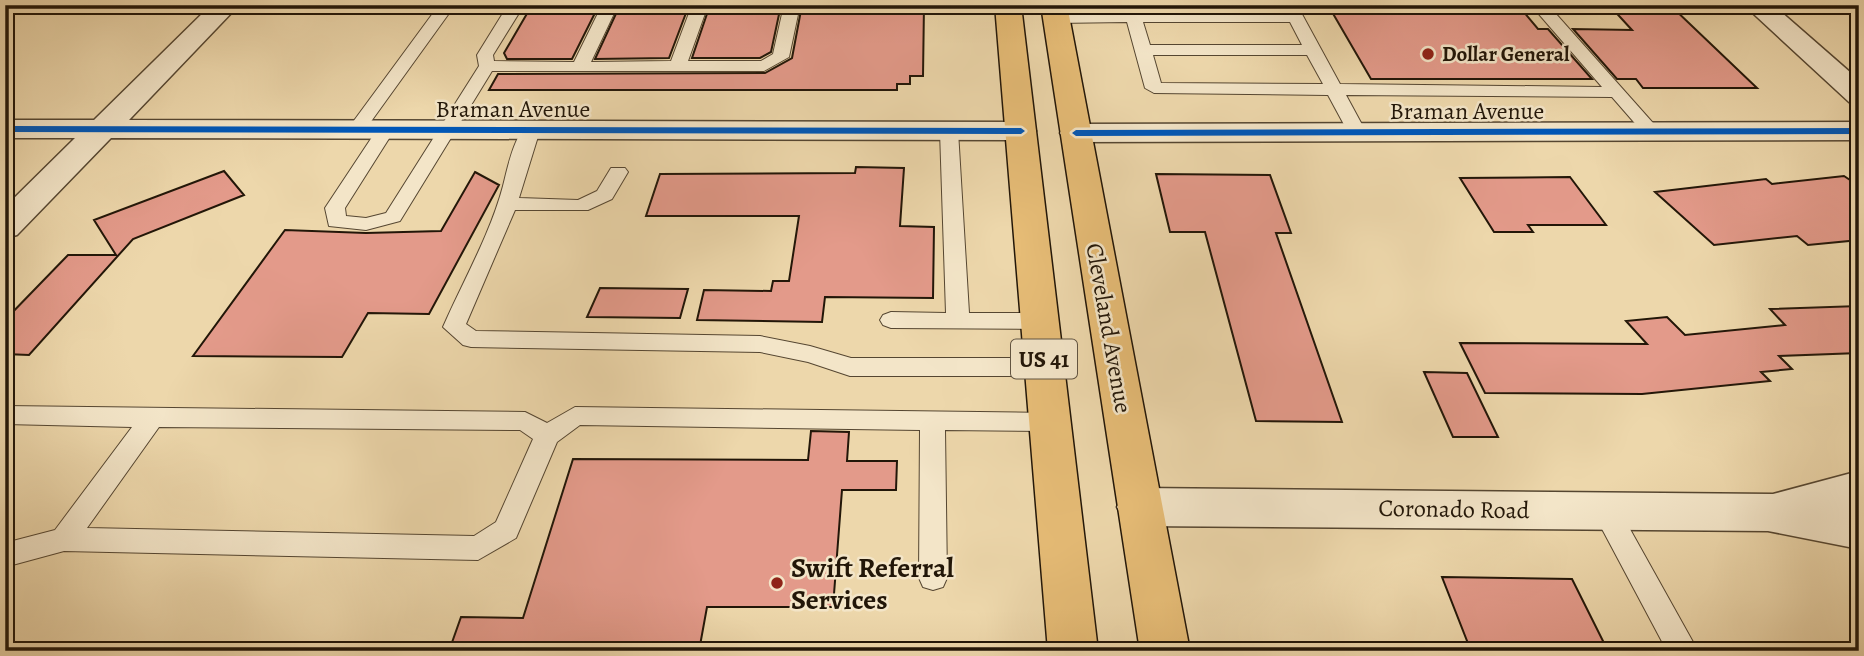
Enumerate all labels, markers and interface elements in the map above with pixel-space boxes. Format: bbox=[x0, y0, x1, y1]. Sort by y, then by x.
place label: Dollar General bbox=[1442, 40, 1570, 68]
marker: Dollar General bbox=[1420, 46, 1436, 62]
street label: Braman Avenue bbox=[436, 93, 590, 125]
street label: Braman Avenue bbox=[1390, 95, 1544, 127]
street label: Cleveland Avenue bbox=[1078, 241, 1140, 415]
road number: US 41 bbox=[1011, 340, 1077, 378]
street label: Coronado Road bbox=[1378, 492, 1530, 526]
place label: Swift Referral Services bbox=[791, 549, 954, 619]
marker: Swift Referral Services bbox=[769, 575, 785, 591]

